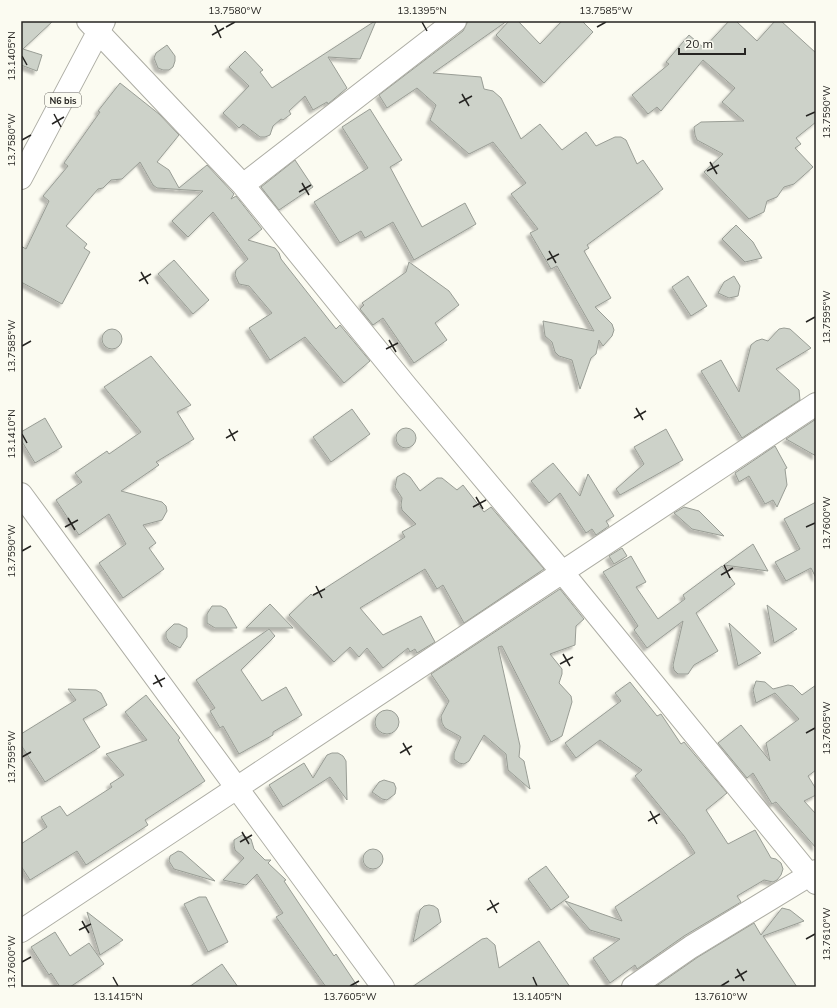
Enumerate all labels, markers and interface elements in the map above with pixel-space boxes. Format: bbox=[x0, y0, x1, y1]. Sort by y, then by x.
text: 13.7580°W bbox=[208, 4, 262, 17]
text: 13.1395°N bbox=[397, 4, 447, 17]
text: 13.7585°W bbox=[579, 4, 633, 17]
scale bar bbox=[679, 30, 745, 56]
text: 13.1405°N bbox=[5, 31, 18, 81]
text: 20 m bbox=[685, 36, 713, 51]
text: 13.7590°W bbox=[820, 85, 833, 139]
road number: N6 bis bbox=[45, 93, 81, 107]
text: 13.7580°W bbox=[5, 113, 18, 167]
text: 13.7595°W bbox=[820, 290, 833, 344]
text: 13.7585°W bbox=[5, 319, 18, 373]
text: 13.1410°N bbox=[5, 409, 18, 459]
text: 13.7600°W bbox=[820, 496, 833, 550]
text: 13.7590°W bbox=[5, 524, 18, 578]
text: 13.7605°W bbox=[820, 701, 833, 755]
text: 13.7595°W bbox=[5, 730, 18, 784]
text: 13.7610°W bbox=[820, 907, 833, 961]
text: 13.7600°W bbox=[5, 935, 18, 989]
text: 13.1415°N bbox=[93, 990, 143, 1003]
text: 13.7605°W bbox=[323, 990, 377, 1003]
text: 13.1405°N bbox=[512, 990, 562, 1003]
text: 13.7610°W bbox=[694, 990, 748, 1003]

